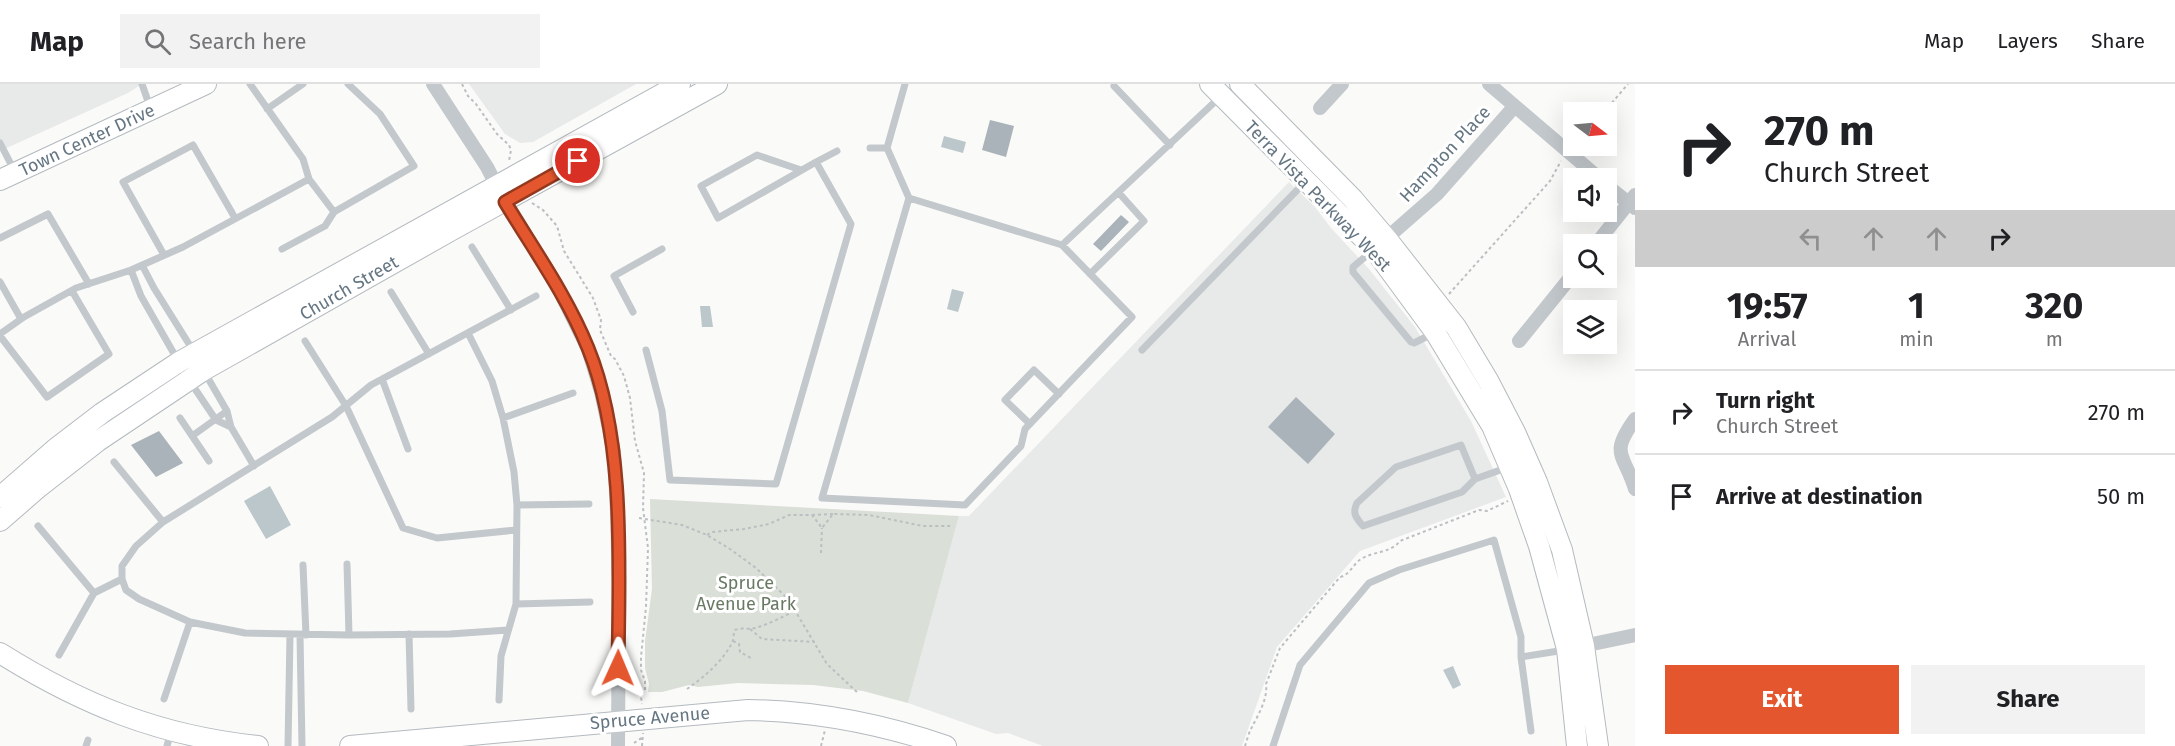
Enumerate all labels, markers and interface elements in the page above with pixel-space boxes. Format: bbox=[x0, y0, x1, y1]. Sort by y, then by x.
search box bbox=[120, 14, 540, 68]
text: Map bbox=[30, 25, 84, 58]
icon: search bbox=[141, 25, 174, 58]
text: Search here bbox=[189, 28, 307, 55]
text: Map bbox=[1924, 28, 1964, 54]
text: Layers bbox=[1997, 28, 2058, 54]
text: Share bbox=[2091, 28, 2145, 54]
street label: Town Center Drive bbox=[16, 99, 158, 181]
street label: Hampton Place bbox=[1395, 101, 1495, 207]
north arrow bbox=[1563, 102, 1617, 156]
map controls bbox=[1563, 102, 1617, 354]
text: 270 m bbox=[1764, 106, 1875, 156]
icon: right bbox=[1665, 108, 1743, 186]
street label: Terra Vista Parkway West bbox=[1240, 116, 1396, 276]
pin bbox=[552, 135, 603, 186]
icon: arrive bbox=[561, 144, 594, 177]
text: Church Street bbox=[1764, 157, 1929, 189]
button: sound bbox=[1563, 168, 1617, 222]
icon: left bbox=[1794, 222, 1827, 255]
icon: ahead bbox=[1857, 222, 1890, 255]
icon: ahead bbox=[1920, 222, 1953, 255]
icon: right bbox=[1983, 222, 2016, 255]
button: search bbox=[1563, 234, 1617, 288]
street label: Church Street bbox=[296, 251, 403, 325]
text: 19:57 bbox=[1727, 284, 1808, 328]
text: 1 bbox=[1908, 284, 1925, 328]
text: 320 bbox=[2025, 284, 2083, 328]
button: layers bbox=[1563, 300, 1617, 354]
text: Arrival bbox=[1738, 327, 1796, 351]
text: min bbox=[1899, 327, 1934, 351]
text: m bbox=[2046, 327, 2063, 351]
text: Turn right bbox=[1716, 387, 1815, 414]
icon: right bbox=[1665, 396, 1698, 429]
text: 270 m bbox=[2088, 399, 2145, 426]
text: Church Street bbox=[1716, 414, 1838, 438]
icon: arrive bbox=[1665, 480, 1698, 513]
text: Arrive at destination bbox=[1716, 483, 1923, 510]
text: 50 m bbox=[2097, 483, 2145, 510]
park label: Spruce Avenue Park bbox=[696, 572, 797, 615]
position arrow bbox=[586, 636, 650, 700]
button: Exit bbox=[1665, 665, 1899, 734]
button: Share bbox=[1911, 665, 2145, 734]
street label: Spruce Avenue bbox=[589, 702, 711, 734]

